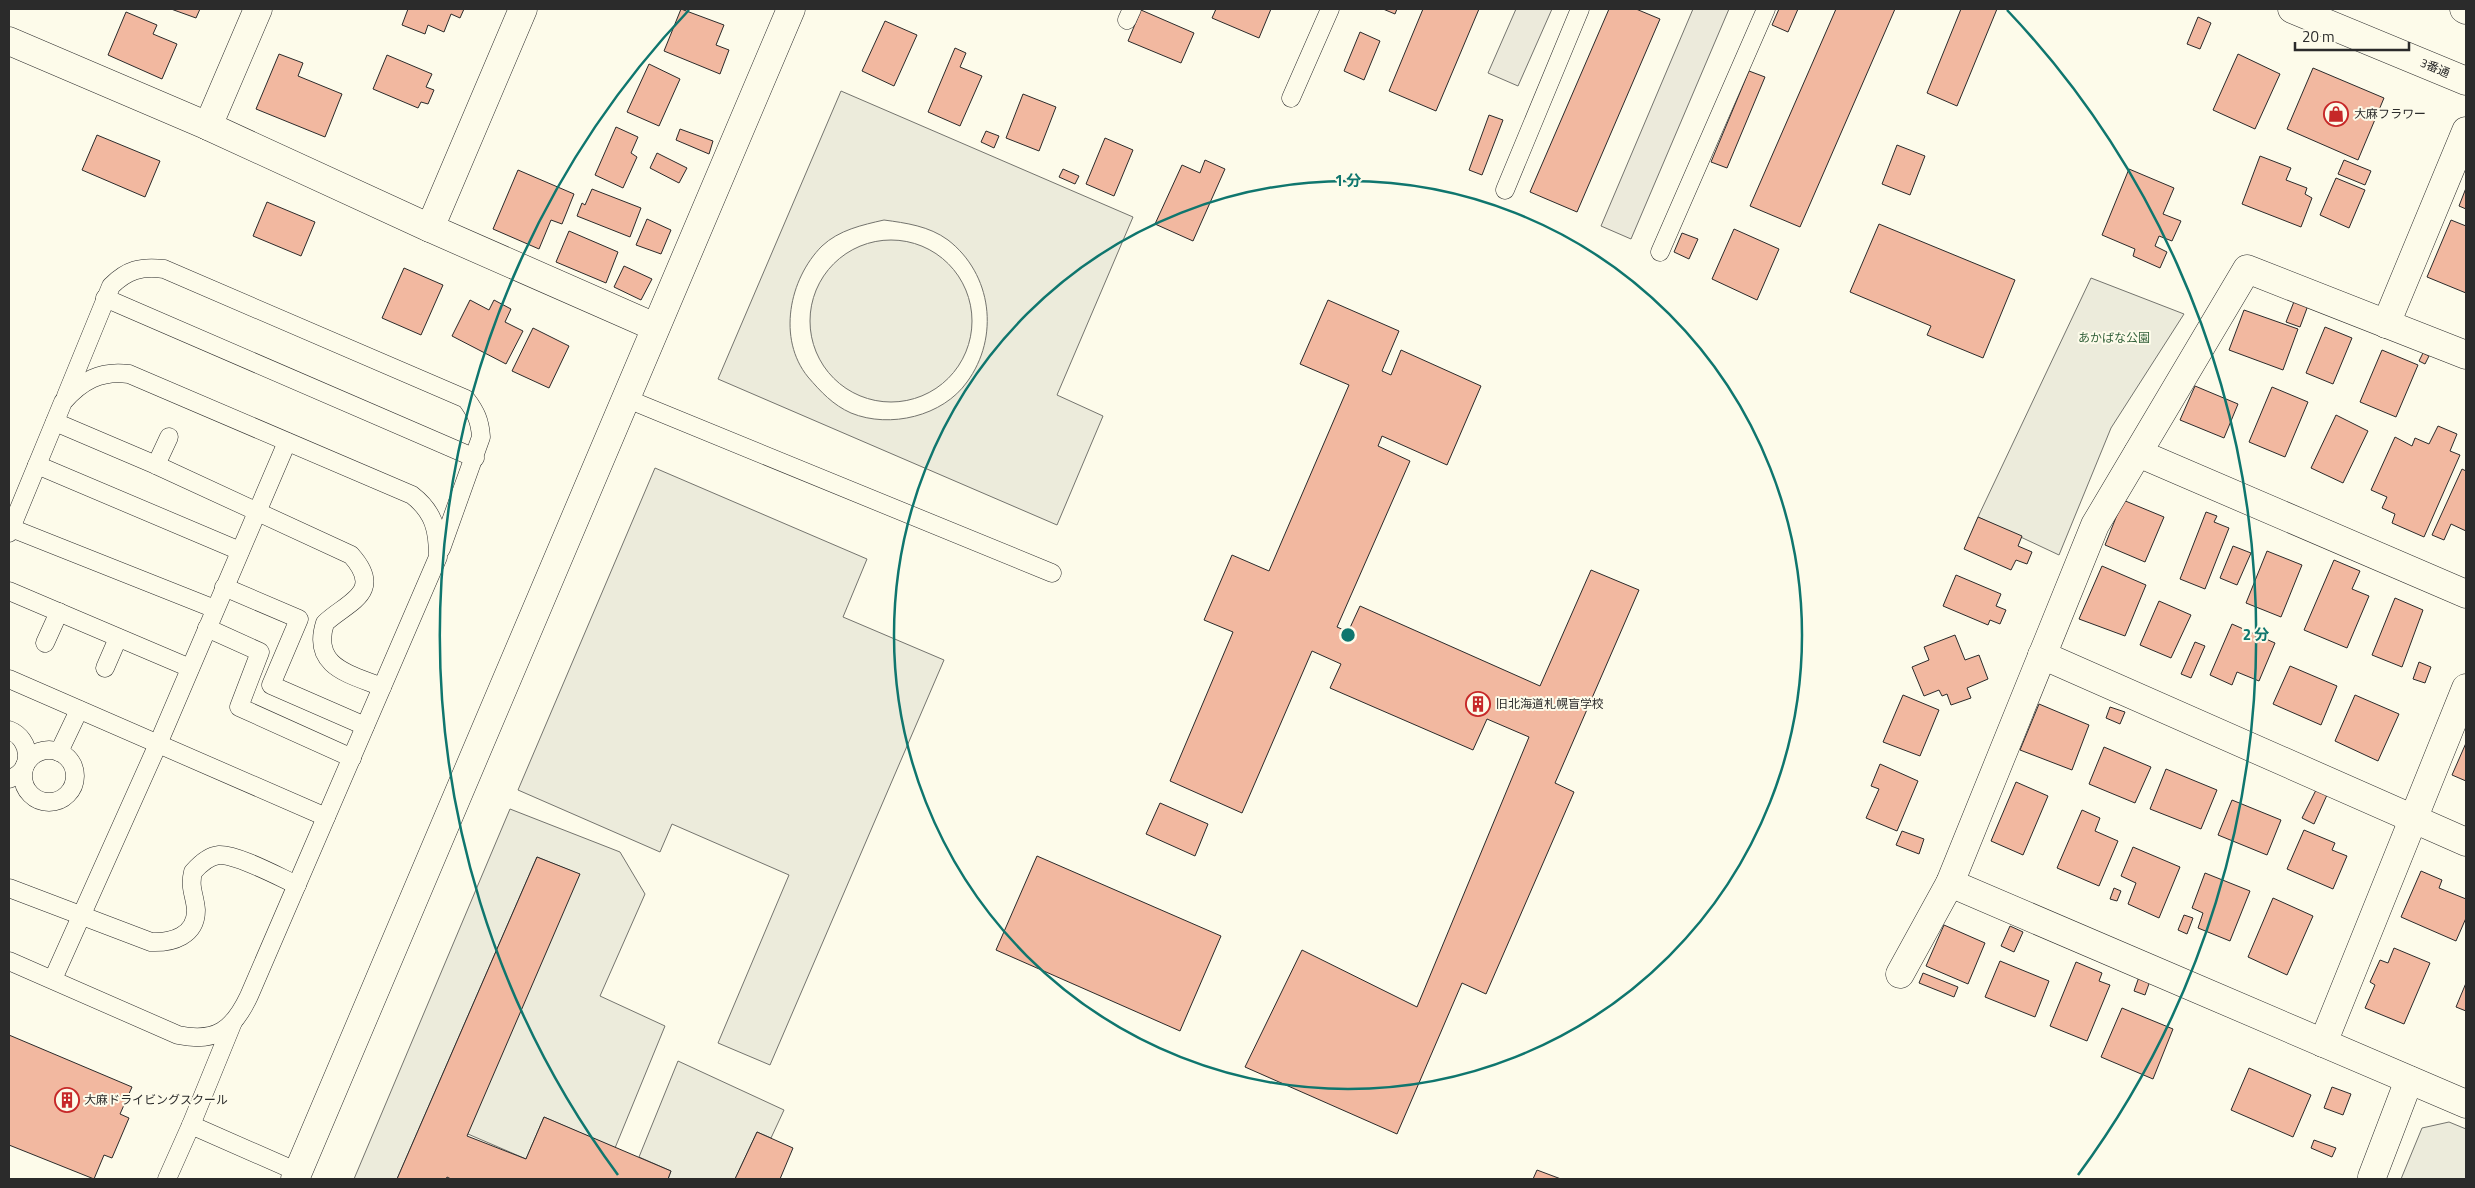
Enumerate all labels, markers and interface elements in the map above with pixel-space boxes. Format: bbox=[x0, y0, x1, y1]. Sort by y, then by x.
scale bar bbox=[2295, 20, 2409, 52]
text: 20 m bbox=[2302, 25, 2335, 48]
street label: 3番通 bbox=[2417, 53, 2453, 82]
shop icon: 大麻フラワー bbox=[2323, 101, 2349, 127]
place label: 大麻フラワー bbox=[2354, 104, 2426, 123]
text: 1 分 bbox=[1335, 169, 1361, 192]
park label: あかばな公園 bbox=[2078, 328, 2150, 347]
text: 2 分 bbox=[2243, 623, 2269, 646]
centre of rings bbox=[1339, 626, 1357, 644]
building icon: 旧北海道札幌盲学校 bbox=[1465, 691, 1491, 717]
place label: 旧北海道札幌盲学校 bbox=[1496, 694, 1604, 713]
building icon: 大麻ドライビングスクール bbox=[54, 1087, 80, 1113]
place label: 大麻ドライビングスクール bbox=[84, 1090, 228, 1109]

